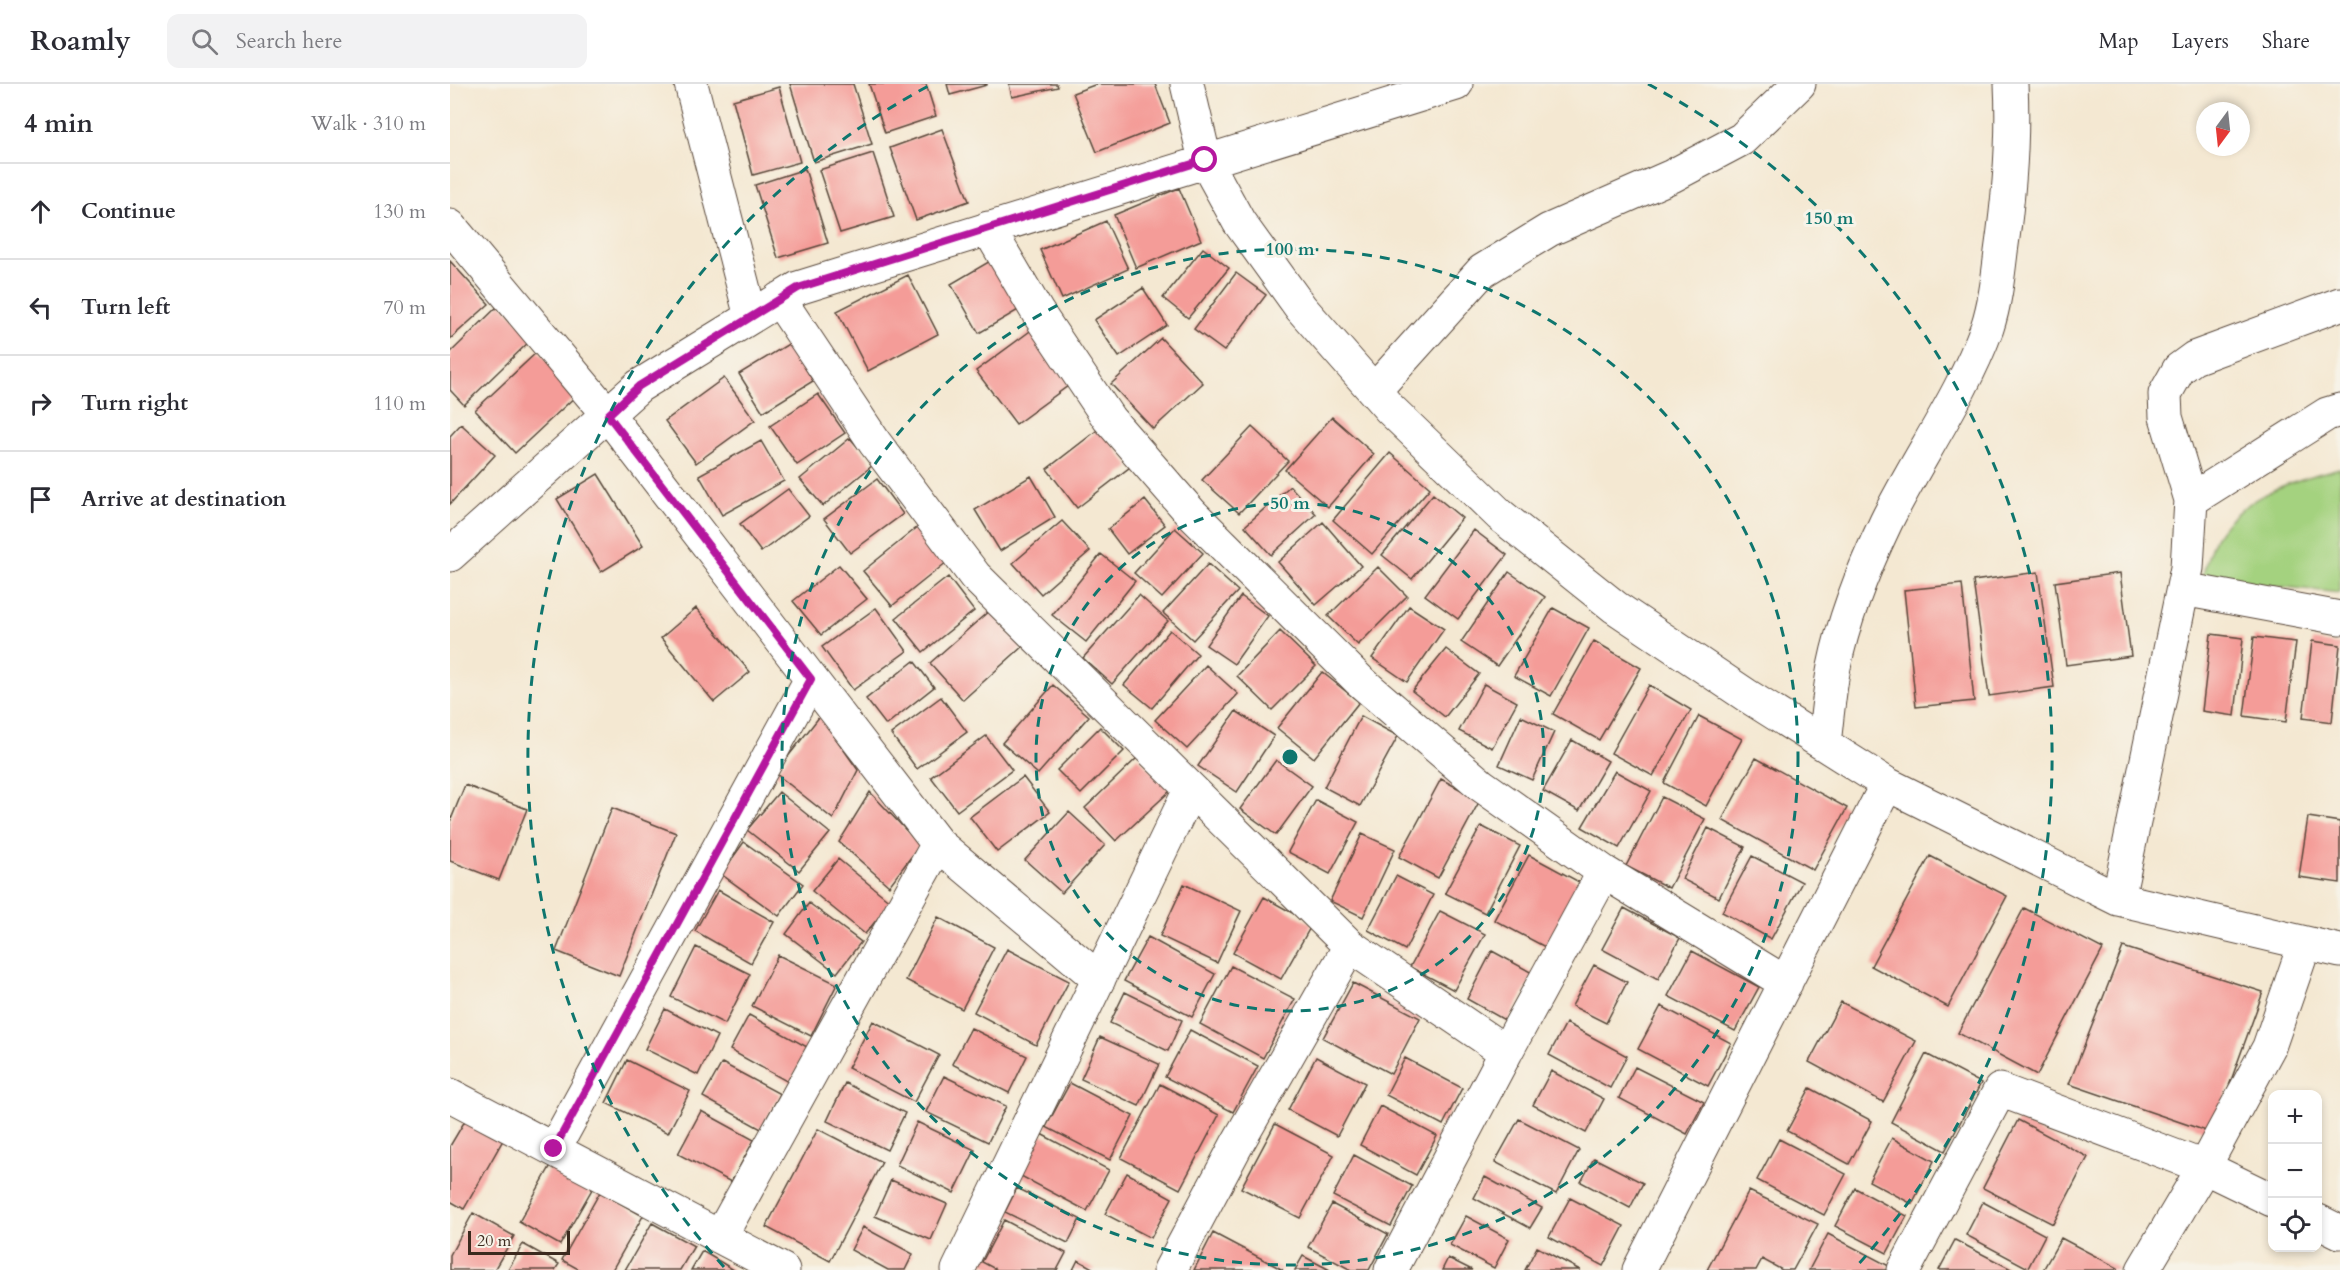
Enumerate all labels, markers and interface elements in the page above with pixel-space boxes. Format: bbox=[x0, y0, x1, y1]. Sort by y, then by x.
search box bbox=[167, 14, 587, 68]
text: Roamly bbox=[30, 22, 131, 60]
icon: search bbox=[188, 25, 221, 58]
text: Search here bbox=[236, 26, 342, 56]
text: Map bbox=[2099, 27, 2139, 56]
text: Layers bbox=[2172, 27, 2229, 56]
text: Share bbox=[2262, 27, 2310, 56]
north arrow bbox=[2196, 102, 2250, 156]
text: 4 min bbox=[24, 106, 93, 141]
text: Walk · 310 m bbox=[311, 110, 426, 137]
route start bbox=[1191, 146, 1217, 172]
icon: ahead bbox=[24, 195, 57, 228]
text: Continue bbox=[81, 196, 176, 226]
text: 130 m bbox=[373, 198, 426, 225]
text: 150 m bbox=[1804, 206, 1854, 231]
text: 100 m bbox=[1265, 237, 1315, 262]
icon: left bbox=[24, 291, 57, 324]
text: Turn left bbox=[81, 292, 170, 322]
text: 70 m bbox=[383, 294, 426, 321]
icon: right bbox=[24, 387, 57, 420]
text: Turn right bbox=[81, 388, 188, 418]
text: 110 m bbox=[373, 390, 426, 417]
icon: arrive bbox=[24, 483, 57, 516]
text: Arrive at destination bbox=[81, 484, 286, 514]
text: 50 m bbox=[1270, 491, 1310, 516]
centre of rings bbox=[1280, 747, 1300, 767]
map controls bbox=[2268, 1090, 2322, 1252]
button: + bbox=[2268, 1090, 2322, 1144]
route end bbox=[540, 1135, 566, 1161]
button: − bbox=[2268, 1144, 2322, 1198]
button: locate bbox=[2268, 1198, 2322, 1252]
scale bar bbox=[468, 1228, 570, 1256]
text: 20 m bbox=[477, 1230, 511, 1252]

